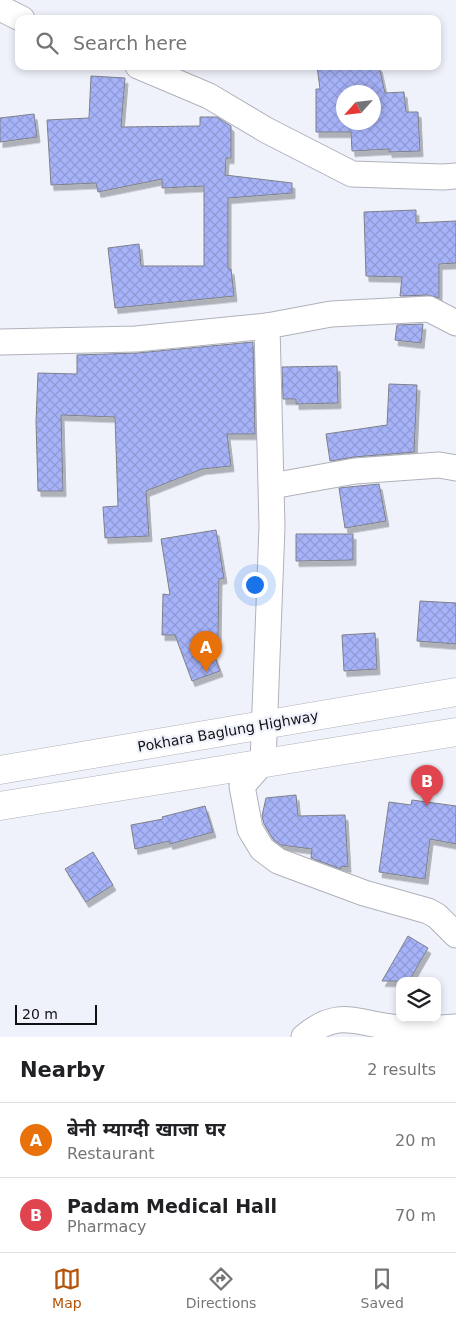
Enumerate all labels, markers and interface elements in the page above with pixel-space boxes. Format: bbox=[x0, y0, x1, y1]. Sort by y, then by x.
search box bbox=[15, 15, 441, 70]
icon: search bbox=[33, 29, 61, 57]
text: Search here bbox=[73, 32, 187, 54]
north arrow bbox=[336, 85, 381, 130]
your location bbox=[242, 572, 268, 598]
pin: A bbox=[190, 631, 222, 672]
street label: Pokhara Baglung Highway bbox=[136, 707, 320, 755]
pin: B bbox=[411, 765, 443, 806]
map controls bbox=[396, 977, 441, 1022]
button: layers bbox=[396, 977, 441, 1022]
scale bar bbox=[15, 1002, 98, 1025]
text: 20 m bbox=[22, 1006, 58, 1022]
text: Nearby bbox=[20, 1058, 105, 1082]
text: 2 results bbox=[367, 1060, 436, 1079]
text: बेनी म्याग्दी खाजा घर bbox=[67, 1118, 226, 1140]
text: A bbox=[30, 1131, 42, 1150]
text: 20 m bbox=[395, 1131, 436, 1150]
text: Restaurant bbox=[67, 1144, 155, 1163]
text: Padam Medical Hall bbox=[67, 1195, 277, 1217]
text: B bbox=[30, 1206, 42, 1225]
text: 70 m bbox=[395, 1206, 436, 1225]
text: Pharmacy bbox=[67, 1217, 147, 1236]
tab: Map bbox=[52, 1265, 82, 1311]
tab: Directions bbox=[186, 1265, 256, 1311]
tab: Saved bbox=[361, 1265, 404, 1311]

